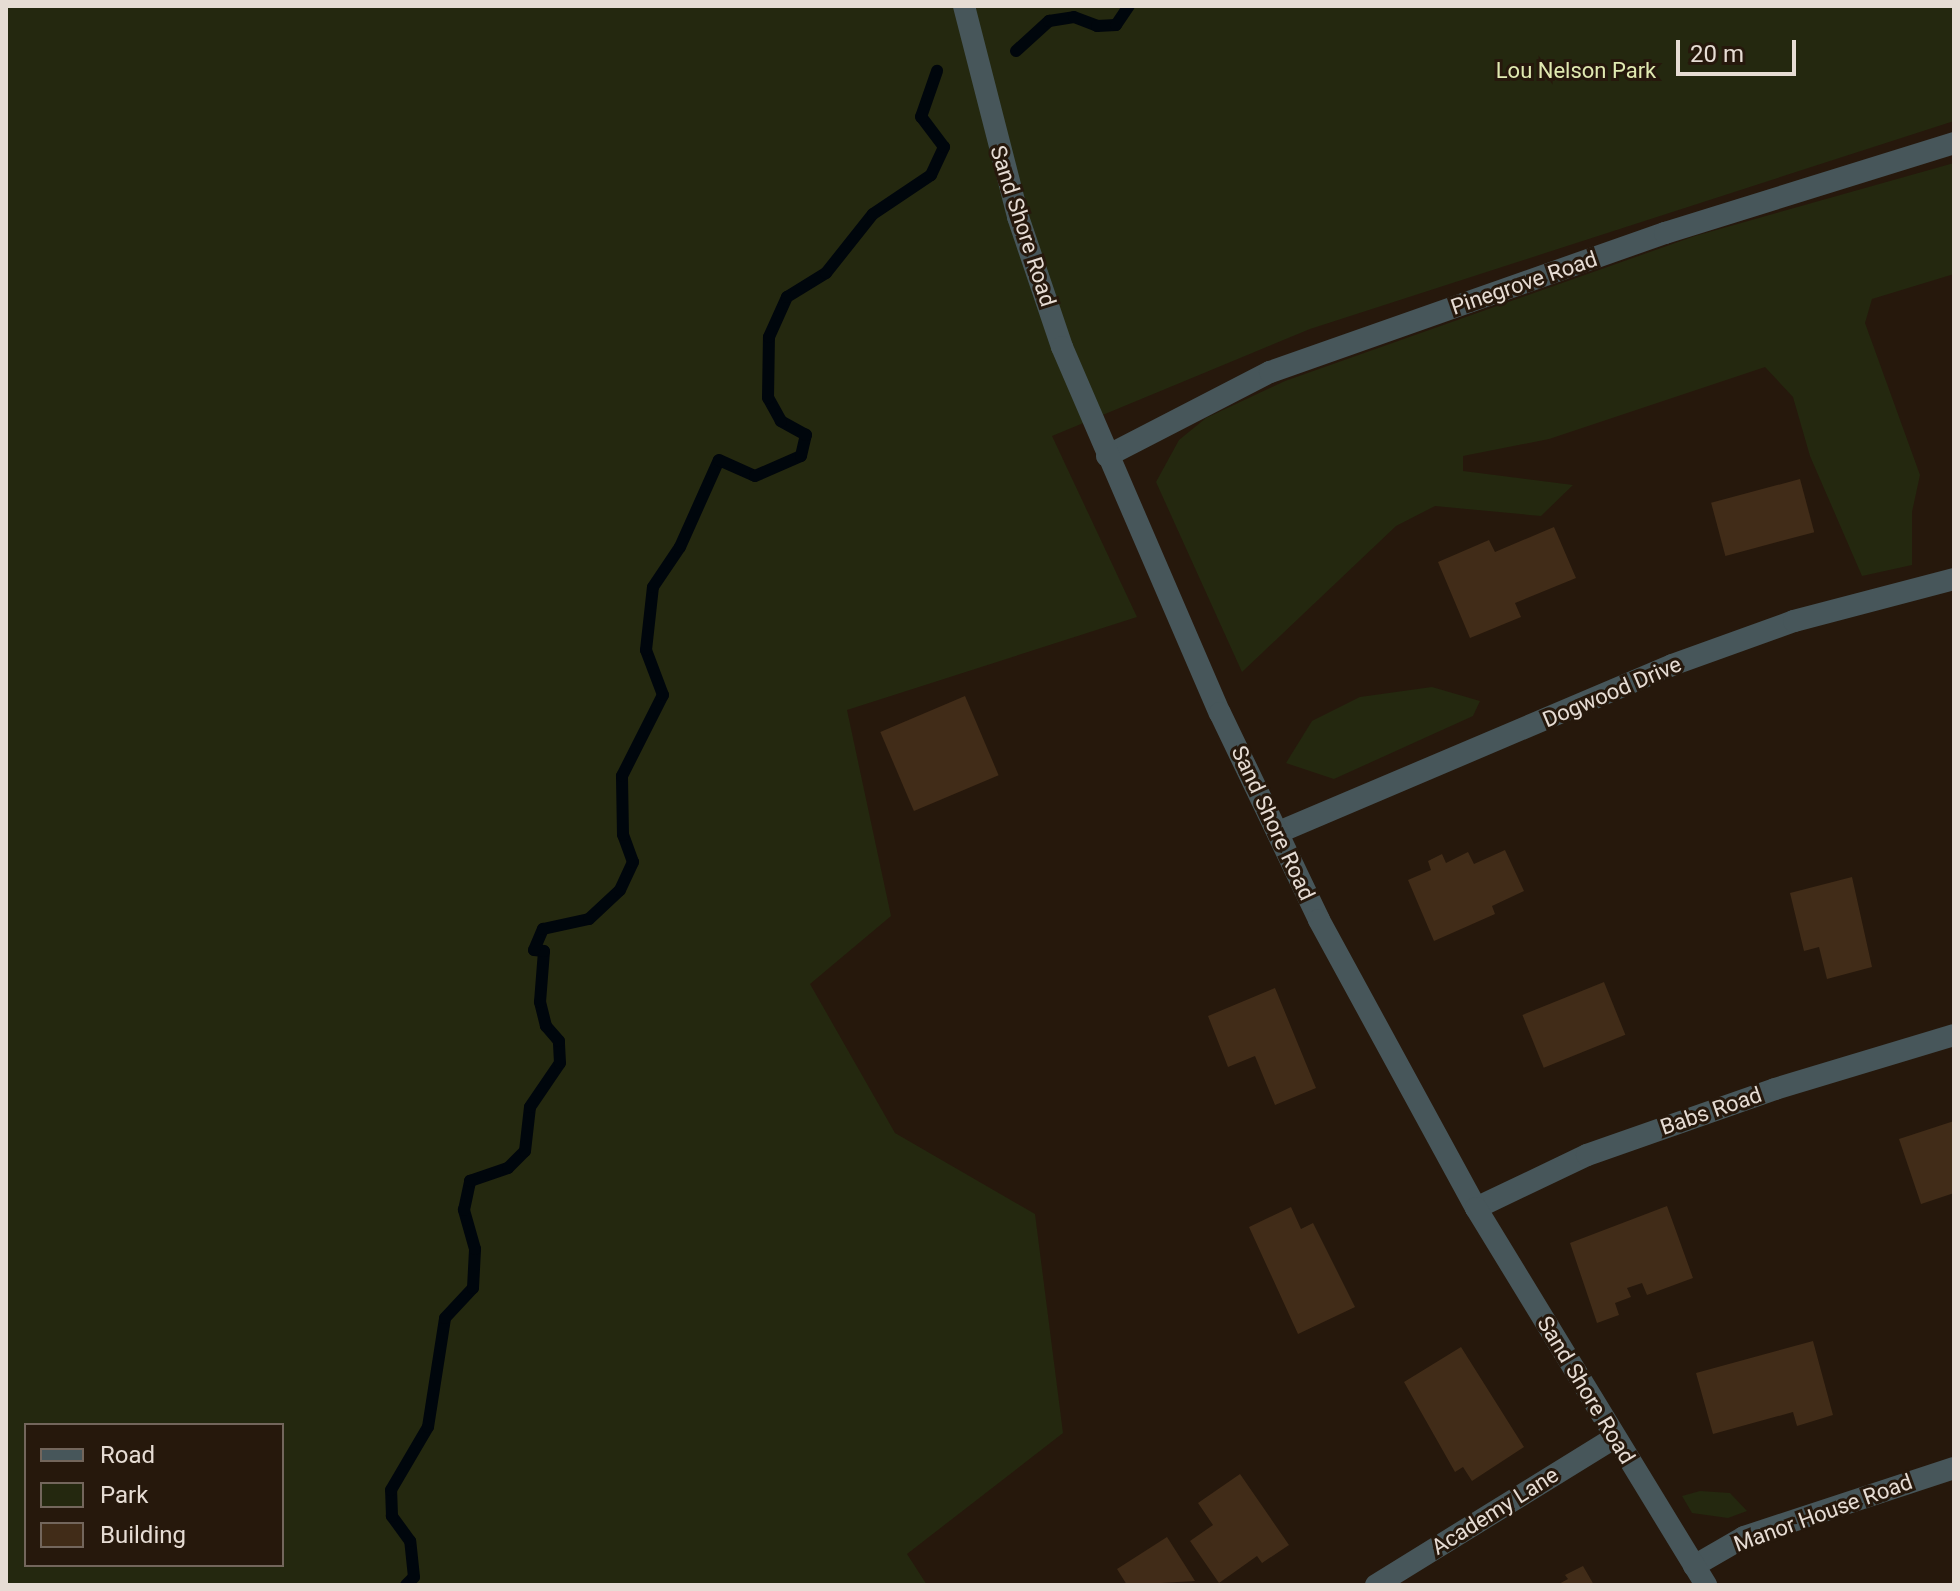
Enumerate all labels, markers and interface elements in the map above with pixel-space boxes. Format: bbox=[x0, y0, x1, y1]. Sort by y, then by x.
scale bar bbox=[1680, 24, 1800, 74]
text: 20 m bbox=[1690, 40, 1744, 68]
park label: Lou Nelson Park bbox=[1496, 58, 1656, 84]
street label: Sand Shore Road bbox=[985, 142, 1061, 310]
street label: Pinegrove Road bbox=[1447, 246, 1601, 320]
street label: Dogwood Drive bbox=[1539, 651, 1685, 733]
street label: Sand Shore Road bbox=[1226, 741, 1320, 905]
street label: Babs Road bbox=[1657, 1081, 1765, 1141]
street label: Sand Shore Road bbox=[1532, 1311, 1640, 1469]
legend bbox=[24, 1423, 284, 1567]
text: Road bbox=[100, 1441, 155, 1469]
street label: Academy Lane bbox=[1427, 1461, 1563, 1561]
street label: Manor House Road bbox=[1730, 1468, 1916, 1558]
text: Park bbox=[100, 1481, 148, 1509]
text: Building bbox=[100, 1521, 186, 1549]

